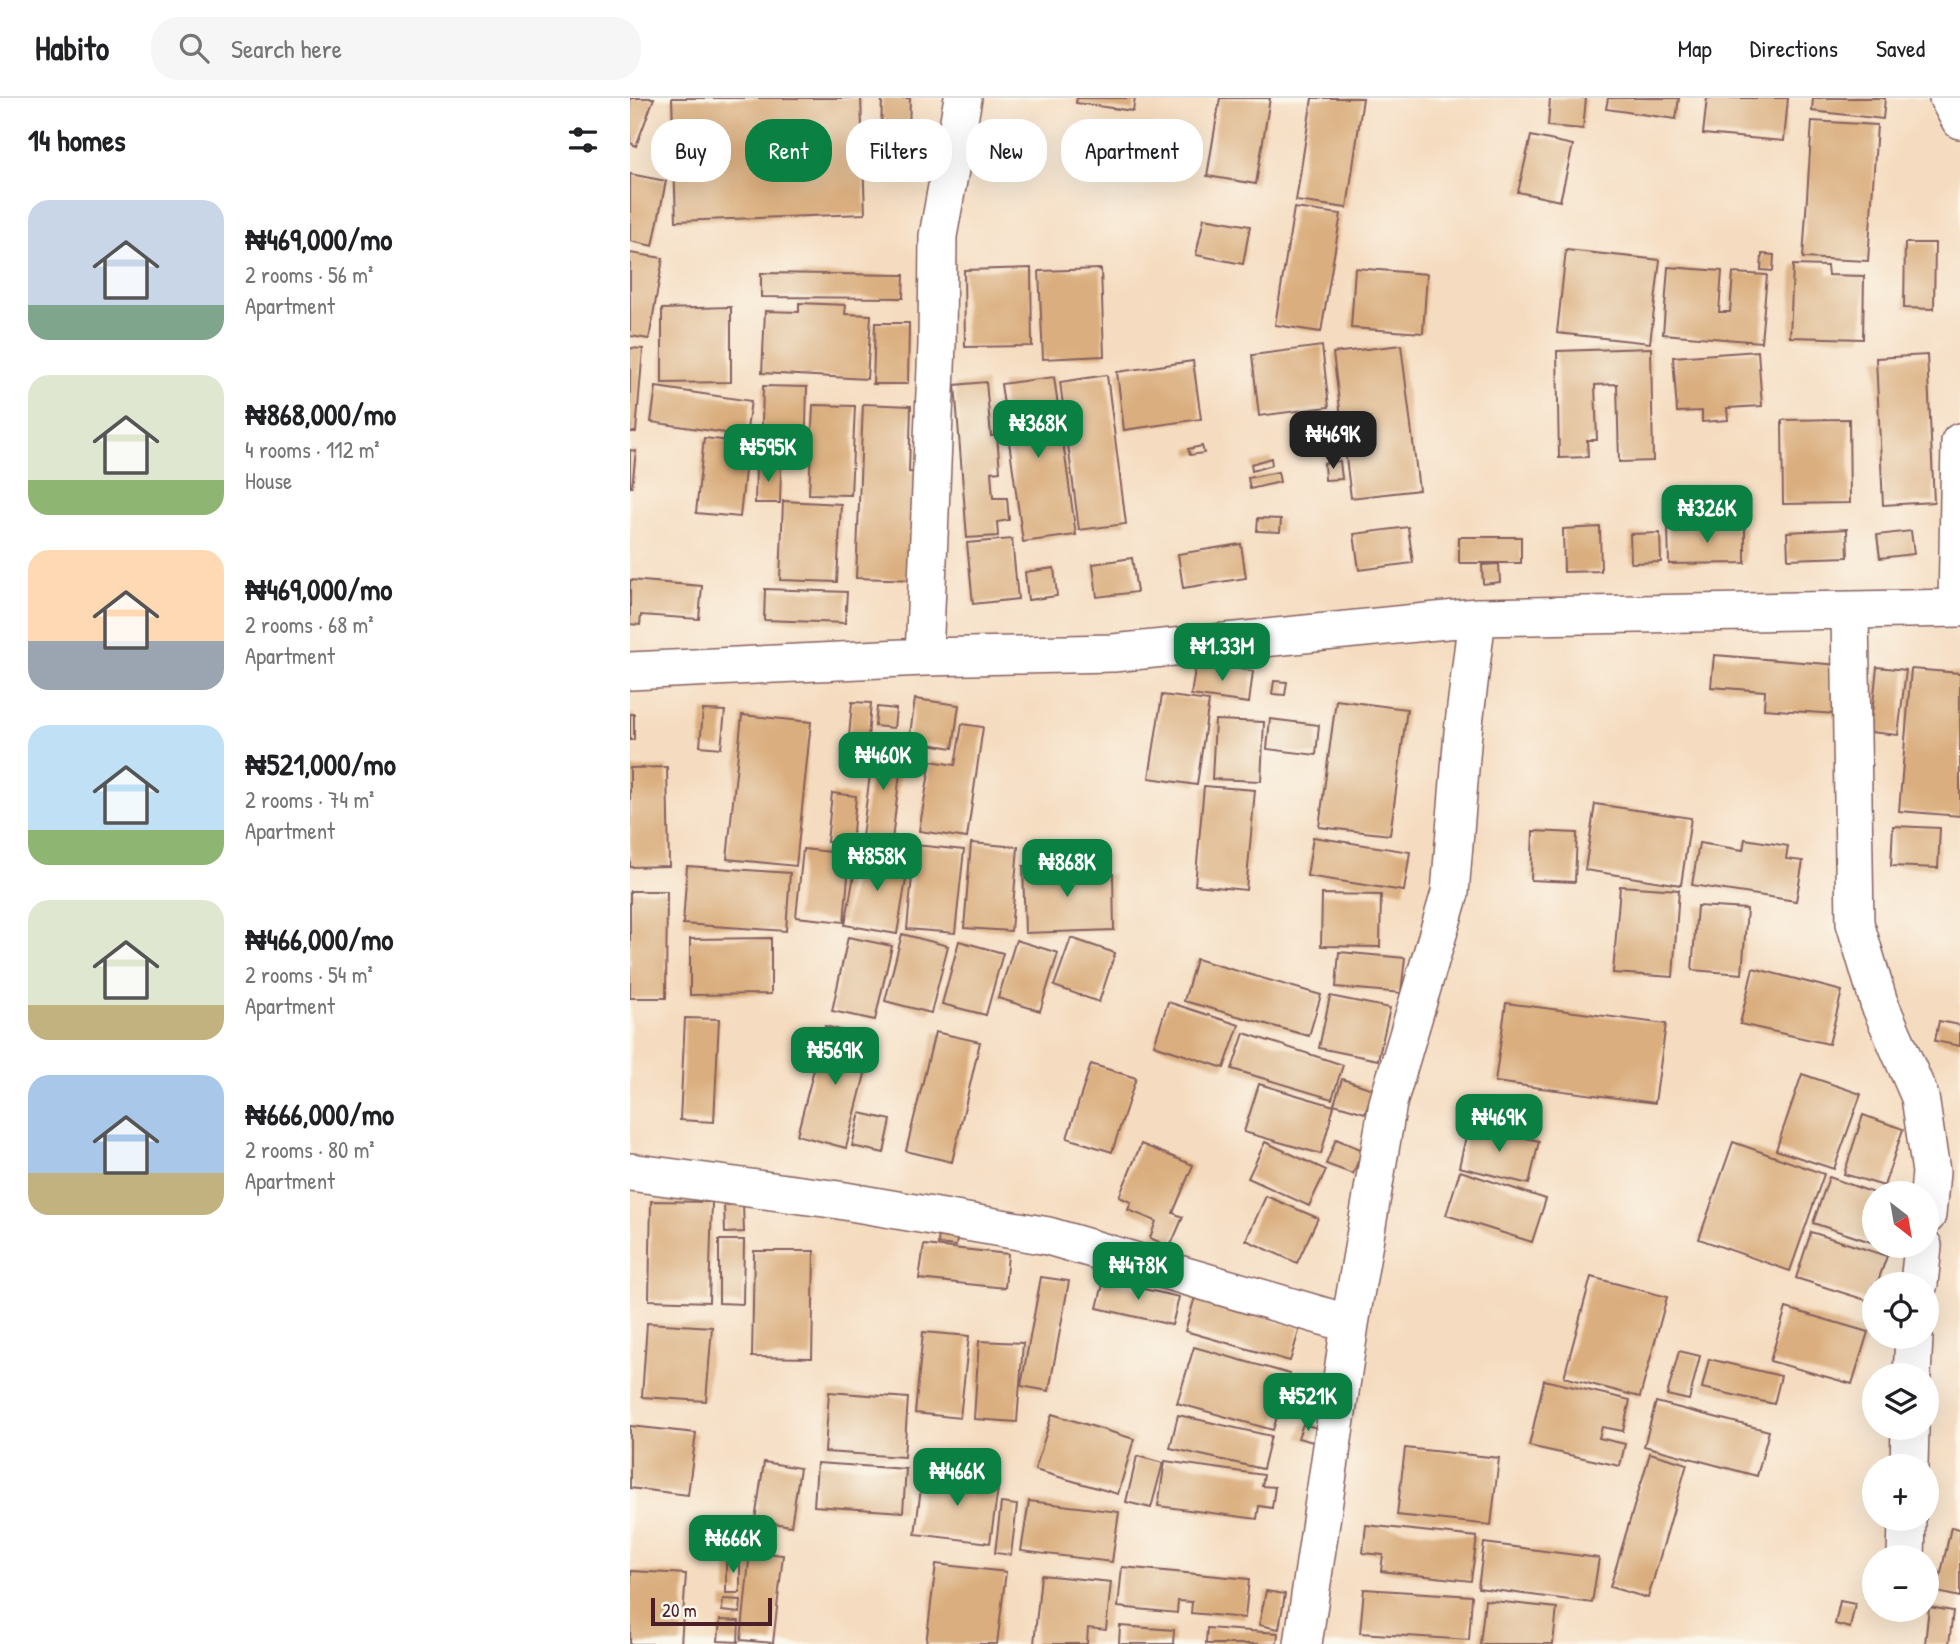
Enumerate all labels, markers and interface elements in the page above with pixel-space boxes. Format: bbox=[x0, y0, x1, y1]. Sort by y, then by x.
search box bbox=[151, 17, 641, 80]
text: Habito bbox=[35, 26, 109, 70]
icon: search bbox=[175, 29, 213, 67]
text: Search here bbox=[231, 31, 342, 66]
text: Map bbox=[1678, 32, 1712, 64]
text: Directions bbox=[1750, 32, 1838, 64]
text: Saved bbox=[1876, 32, 1925, 64]
chip: Buy bbox=[651, 119, 731, 182]
chip: Rent bbox=[745, 119, 832, 182]
chip: Filters bbox=[846, 119, 952, 182]
chip: New bbox=[966, 119, 1047, 182]
chip: Apartment bbox=[1061, 119, 1203, 182]
text: 14 homes bbox=[28, 120, 126, 160]
icon: filters bbox=[564, 121, 602, 159]
text: ₦469,000/mo bbox=[245, 219, 392, 259]
icon: home bbox=[84, 228, 168, 312]
text: 2 rooms · 56 m² bbox=[245, 259, 373, 290]
text: Apartment bbox=[245, 290, 335, 321]
text: ₦868,000/mo bbox=[245, 394, 396, 434]
pin: ₦368K bbox=[989, 400, 1087, 460]
icon: home bbox=[84, 403, 168, 487]
text: ₦368K bbox=[1009, 407, 1067, 438]
pin: ₦469K bbox=[1284, 412, 1382, 471]
text: ₦469K bbox=[1306, 418, 1360, 449]
pin: ₦595K bbox=[719, 424, 817, 484]
text: ₦595K bbox=[740, 431, 796, 462]
text: 4 rooms · 112 m² bbox=[245, 434, 380, 465]
text: House bbox=[245, 465, 292, 496]
pin: ₦326K bbox=[1658, 486, 1756, 545]
text: ₦326K bbox=[1678, 492, 1736, 523]
text: ₦469,000/mo bbox=[245, 569, 392, 609]
icon: home bbox=[84, 578, 168, 662]
text: 2 rooms · 68 m² bbox=[245, 609, 373, 640]
pin: ₦1.33M bbox=[1165, 624, 1279, 683]
text: ₦1.33M bbox=[1190, 630, 1254, 661]
text: Apartment bbox=[245, 640, 335, 671]
pin: ₦460K bbox=[834, 732, 932, 792]
text: ₦460K bbox=[855, 739, 911, 770]
text: ₦521,000/mo bbox=[245, 744, 396, 784]
icon: home bbox=[84, 753, 168, 837]
text: 2 rooms · 74 m² bbox=[245, 784, 374, 815]
text: Apartment bbox=[245, 815, 335, 846]
pin: ₦858K bbox=[828, 834, 926, 893]
text: ₦858K bbox=[848, 840, 906, 871]
pin: ₦868K bbox=[1018, 840, 1116, 899]
text: ₦868K bbox=[1038, 846, 1096, 877]
text: ₦466,000/mo bbox=[245, 919, 393, 959]
icon: home bbox=[84, 928, 168, 1012]
text: 2 rooms · 54 m² bbox=[245, 959, 373, 990]
text: Apartment bbox=[245, 990, 335, 1021]
pin: ₦569K bbox=[786, 1028, 884, 1087]
text: ₦569K bbox=[807, 1034, 863, 1065]
text: ₦666,000/mo bbox=[245, 1094, 394, 1134]
pin: ₦469K bbox=[1450, 1094, 1548, 1154]
text: ₦469K bbox=[1472, 1101, 1526, 1132]
icon: home bbox=[84, 1103, 168, 1187]
text: 2 rooms · 80 m² bbox=[245, 1134, 375, 1165]
text: Apartment bbox=[245, 1165, 335, 1196]
north arrow bbox=[1862, 1181, 1939, 1258]
map controls bbox=[1862, 1181, 1939, 1622]
pin: ₦478K bbox=[1089, 1242, 1187, 1302]
text: ₦478K bbox=[1109, 1249, 1167, 1280]
button: locate bbox=[1862, 1272, 1939, 1349]
button: layers bbox=[1862, 1363, 1939, 1440]
pin: ₦521K bbox=[1259, 1374, 1357, 1433]
text: ₦521K bbox=[1279, 1380, 1337, 1411]
pin: ₦466K bbox=[908, 1448, 1006, 1508]
button: + bbox=[1862, 1454, 1939, 1531]
text: ₦466K bbox=[929, 1455, 985, 1486]
pin: ₦666K bbox=[684, 1516, 782, 1575]
text: ₦666K bbox=[705, 1522, 761, 1553]
button: − bbox=[1862, 1545, 1939, 1622]
scale bar bbox=[651, 1595, 772, 1627]
text: 20 m bbox=[662, 1597, 697, 1623]

